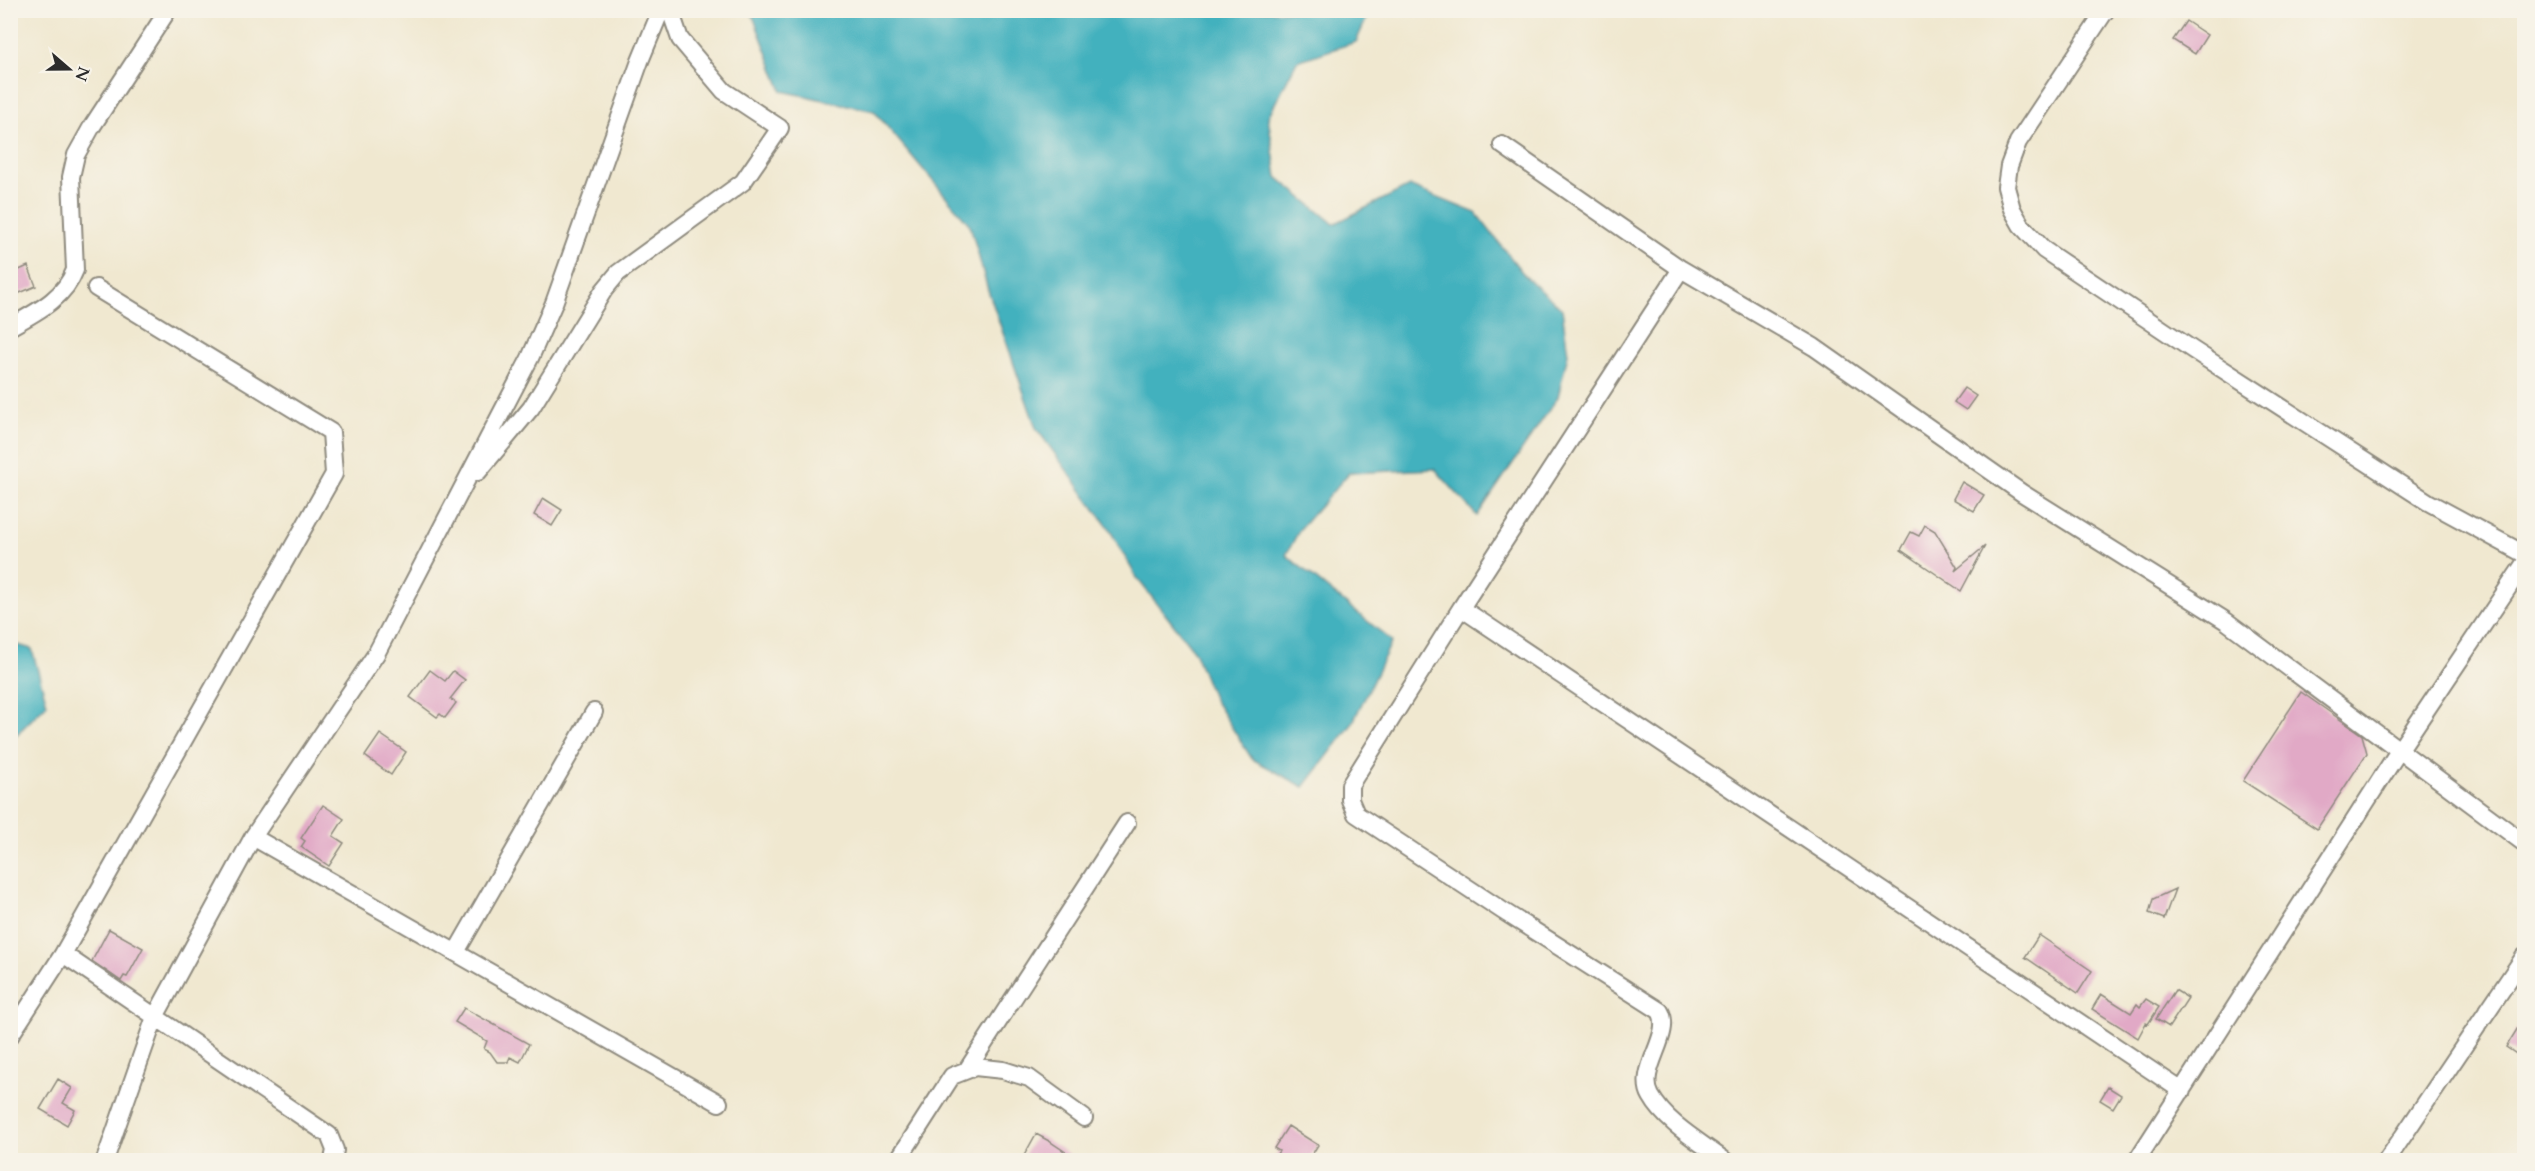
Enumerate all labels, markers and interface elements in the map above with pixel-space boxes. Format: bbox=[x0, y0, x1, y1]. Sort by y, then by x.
north arrow bbox=[39, 39, 99, 99]
text: N bbox=[69, 63, 95, 84]

